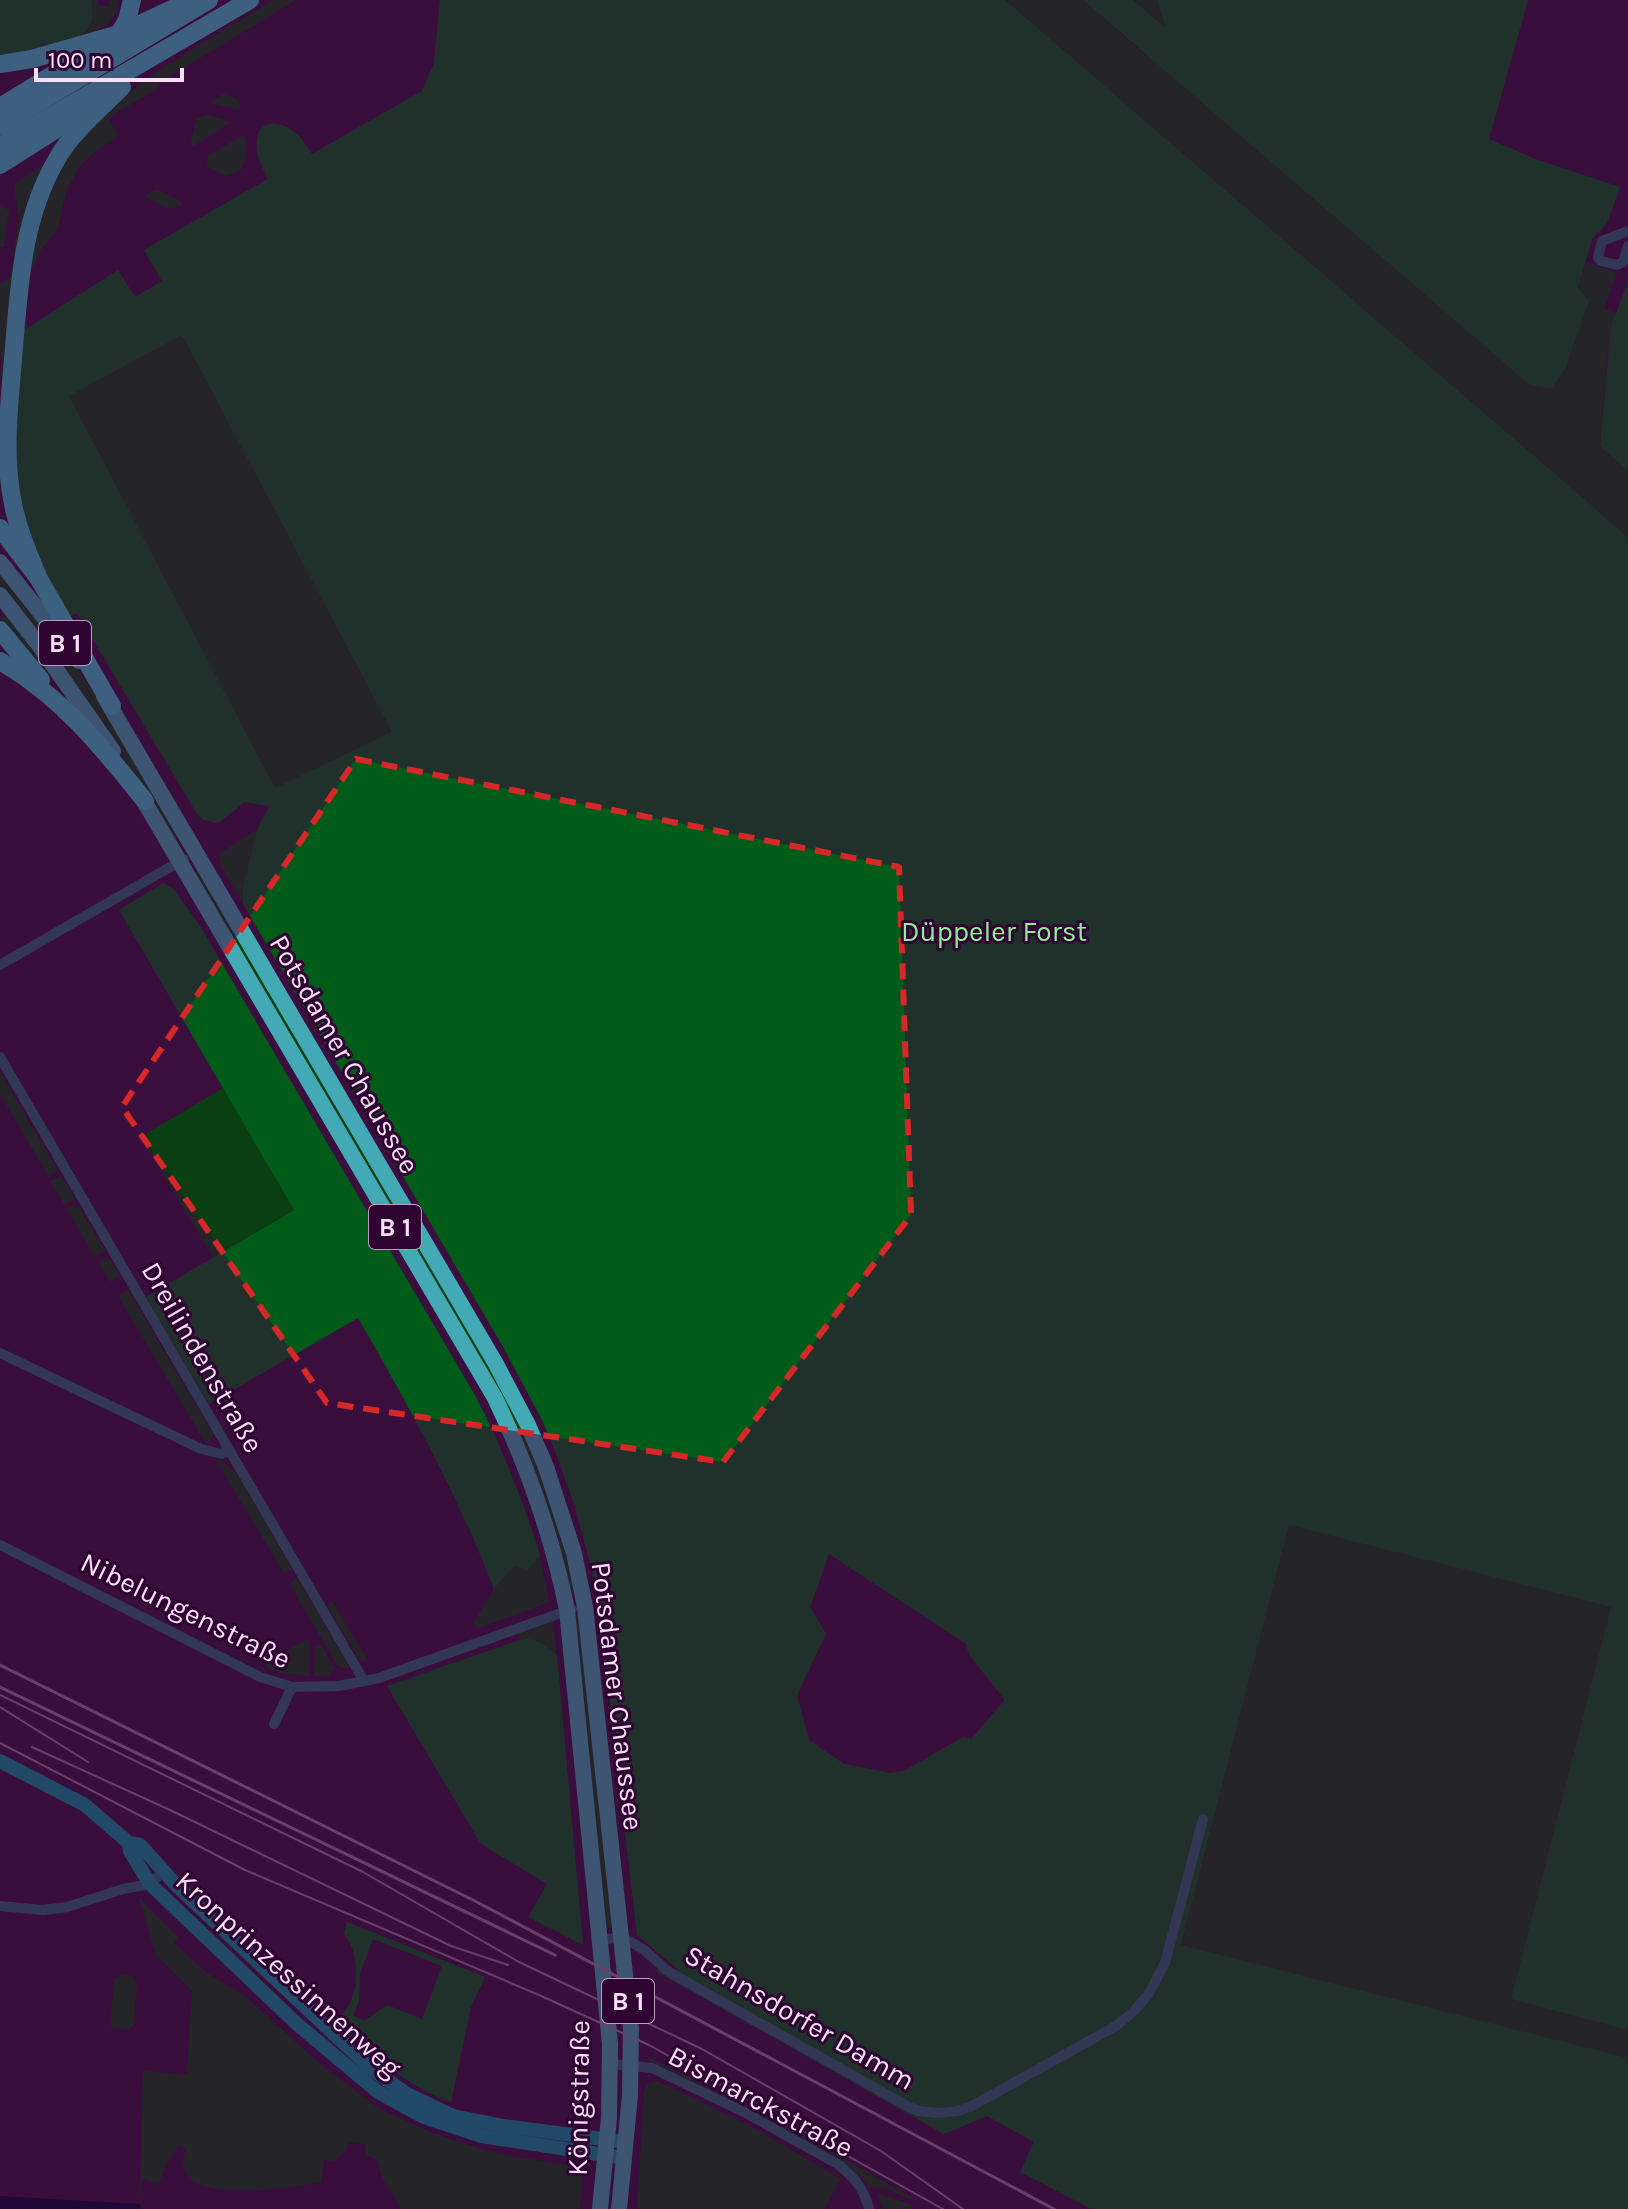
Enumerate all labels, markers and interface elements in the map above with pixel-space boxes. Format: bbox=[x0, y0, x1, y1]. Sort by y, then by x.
scale bar bbox=[36, 32, 182, 82]
text: 100 m bbox=[48, 46, 113, 74]
road number: B 1 bbox=[39, 621, 91, 665]
park label: Düppeler Forst bbox=[901, 915, 1087, 948]
street label: Potsdamer Chaussee bbox=[263, 929, 426, 1179]
road number: B 1 bbox=[369, 1205, 421, 1249]
street label: Dreilindenstraße bbox=[135, 1256, 271, 1458]
street label: Nibelungenstraße bbox=[75, 1545, 296, 1676]
street label: Potsdamer Chaussee bbox=[585, 1560, 650, 1832]
street label: Kronprinzessinnenweg bbox=[169, 1864, 408, 2084]
street label: Stahnsdorfer Damm bbox=[679, 1938, 921, 2097]
road number: B 1 bbox=[602, 1979, 654, 2023]
street label: Königstraße bbox=[561, 2020, 596, 2176]
street label: Bismarckstraße bbox=[663, 2039, 859, 2164]

